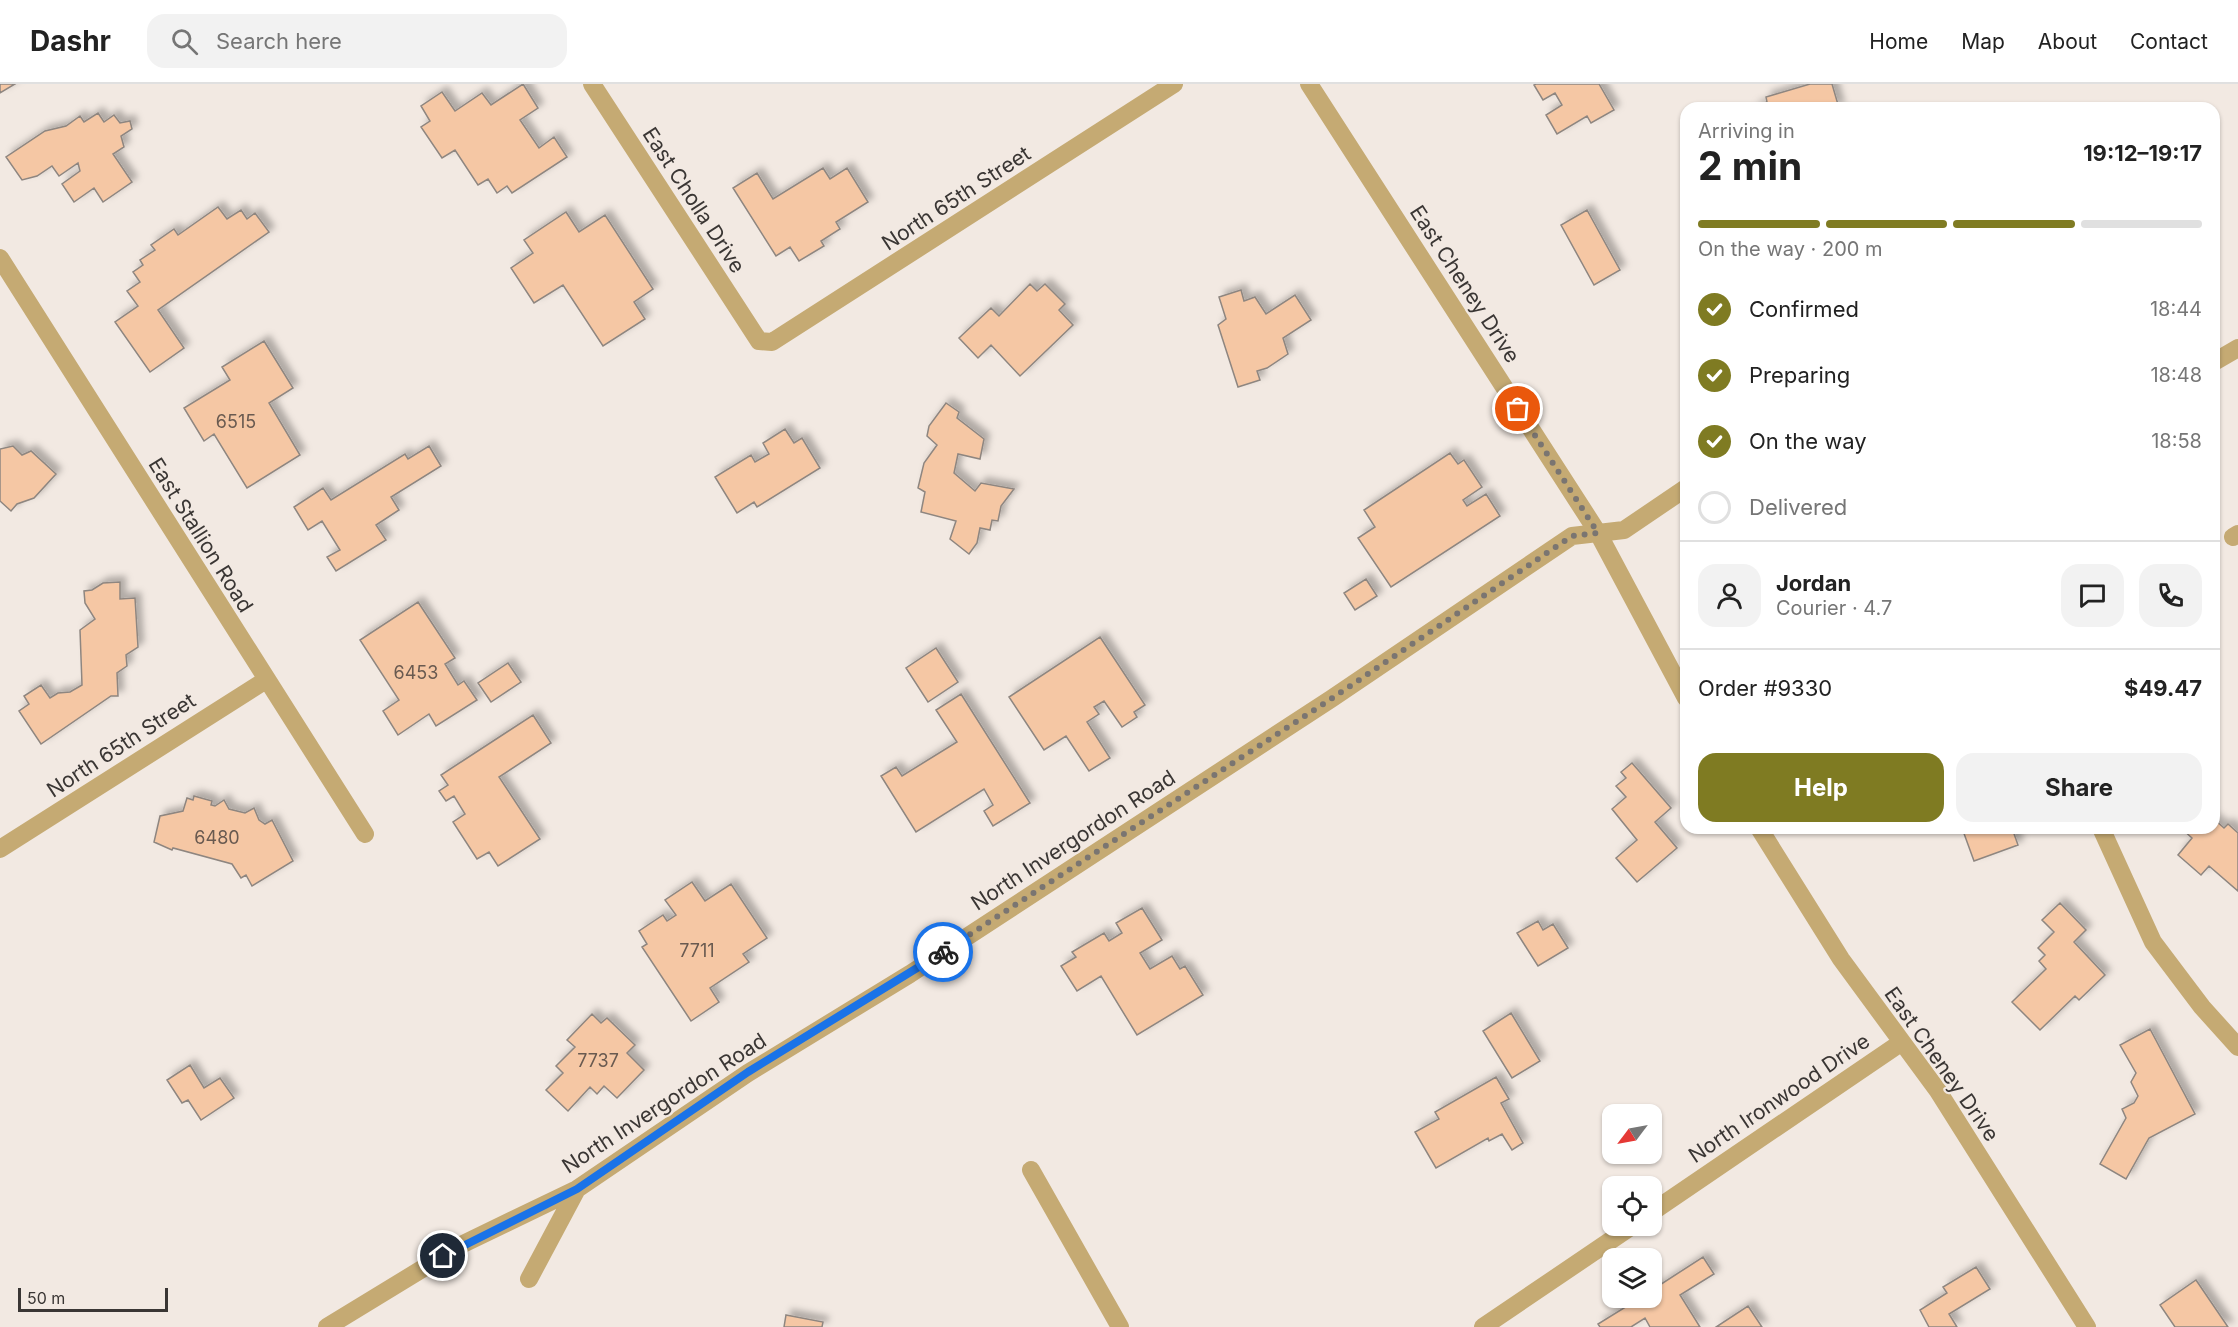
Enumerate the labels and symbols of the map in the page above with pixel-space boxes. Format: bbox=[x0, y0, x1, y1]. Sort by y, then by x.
street label: East Cholla Drive bbox=[638, 122, 750, 278]
street label: North 65th Street bbox=[877, 141, 1035, 255]
street label: East Cheney Drive bbox=[1405, 201, 1525, 367]
pin bbox=[1492, 383, 1543, 434]
house number: 6515 bbox=[216, 411, 256, 432]
street label: East Stallion Road bbox=[143, 453, 259, 617]
house number: 6453 bbox=[394, 662, 438, 683]
street label: North 65th Street bbox=[42, 688, 200, 802]
street label: North Invergordon Road bbox=[966, 765, 1180, 915]
house number: 6480 bbox=[194, 827, 240, 848]
courier bbox=[913, 922, 973, 982]
house number: 7711 bbox=[679, 940, 715, 961]
street label: East Cheney Drive bbox=[1879, 982, 2005, 1146]
street label: North Invergordon Road bbox=[557, 1028, 771, 1178]
street label: North Ironwood Drive bbox=[1684, 1028, 1874, 1168]
house number: 7737 bbox=[577, 1050, 619, 1071]
north arrow bbox=[1602, 1104, 1662, 1164]
pin bbox=[417, 1230, 468, 1281]
scale bar bbox=[18, 1285, 168, 1312]

